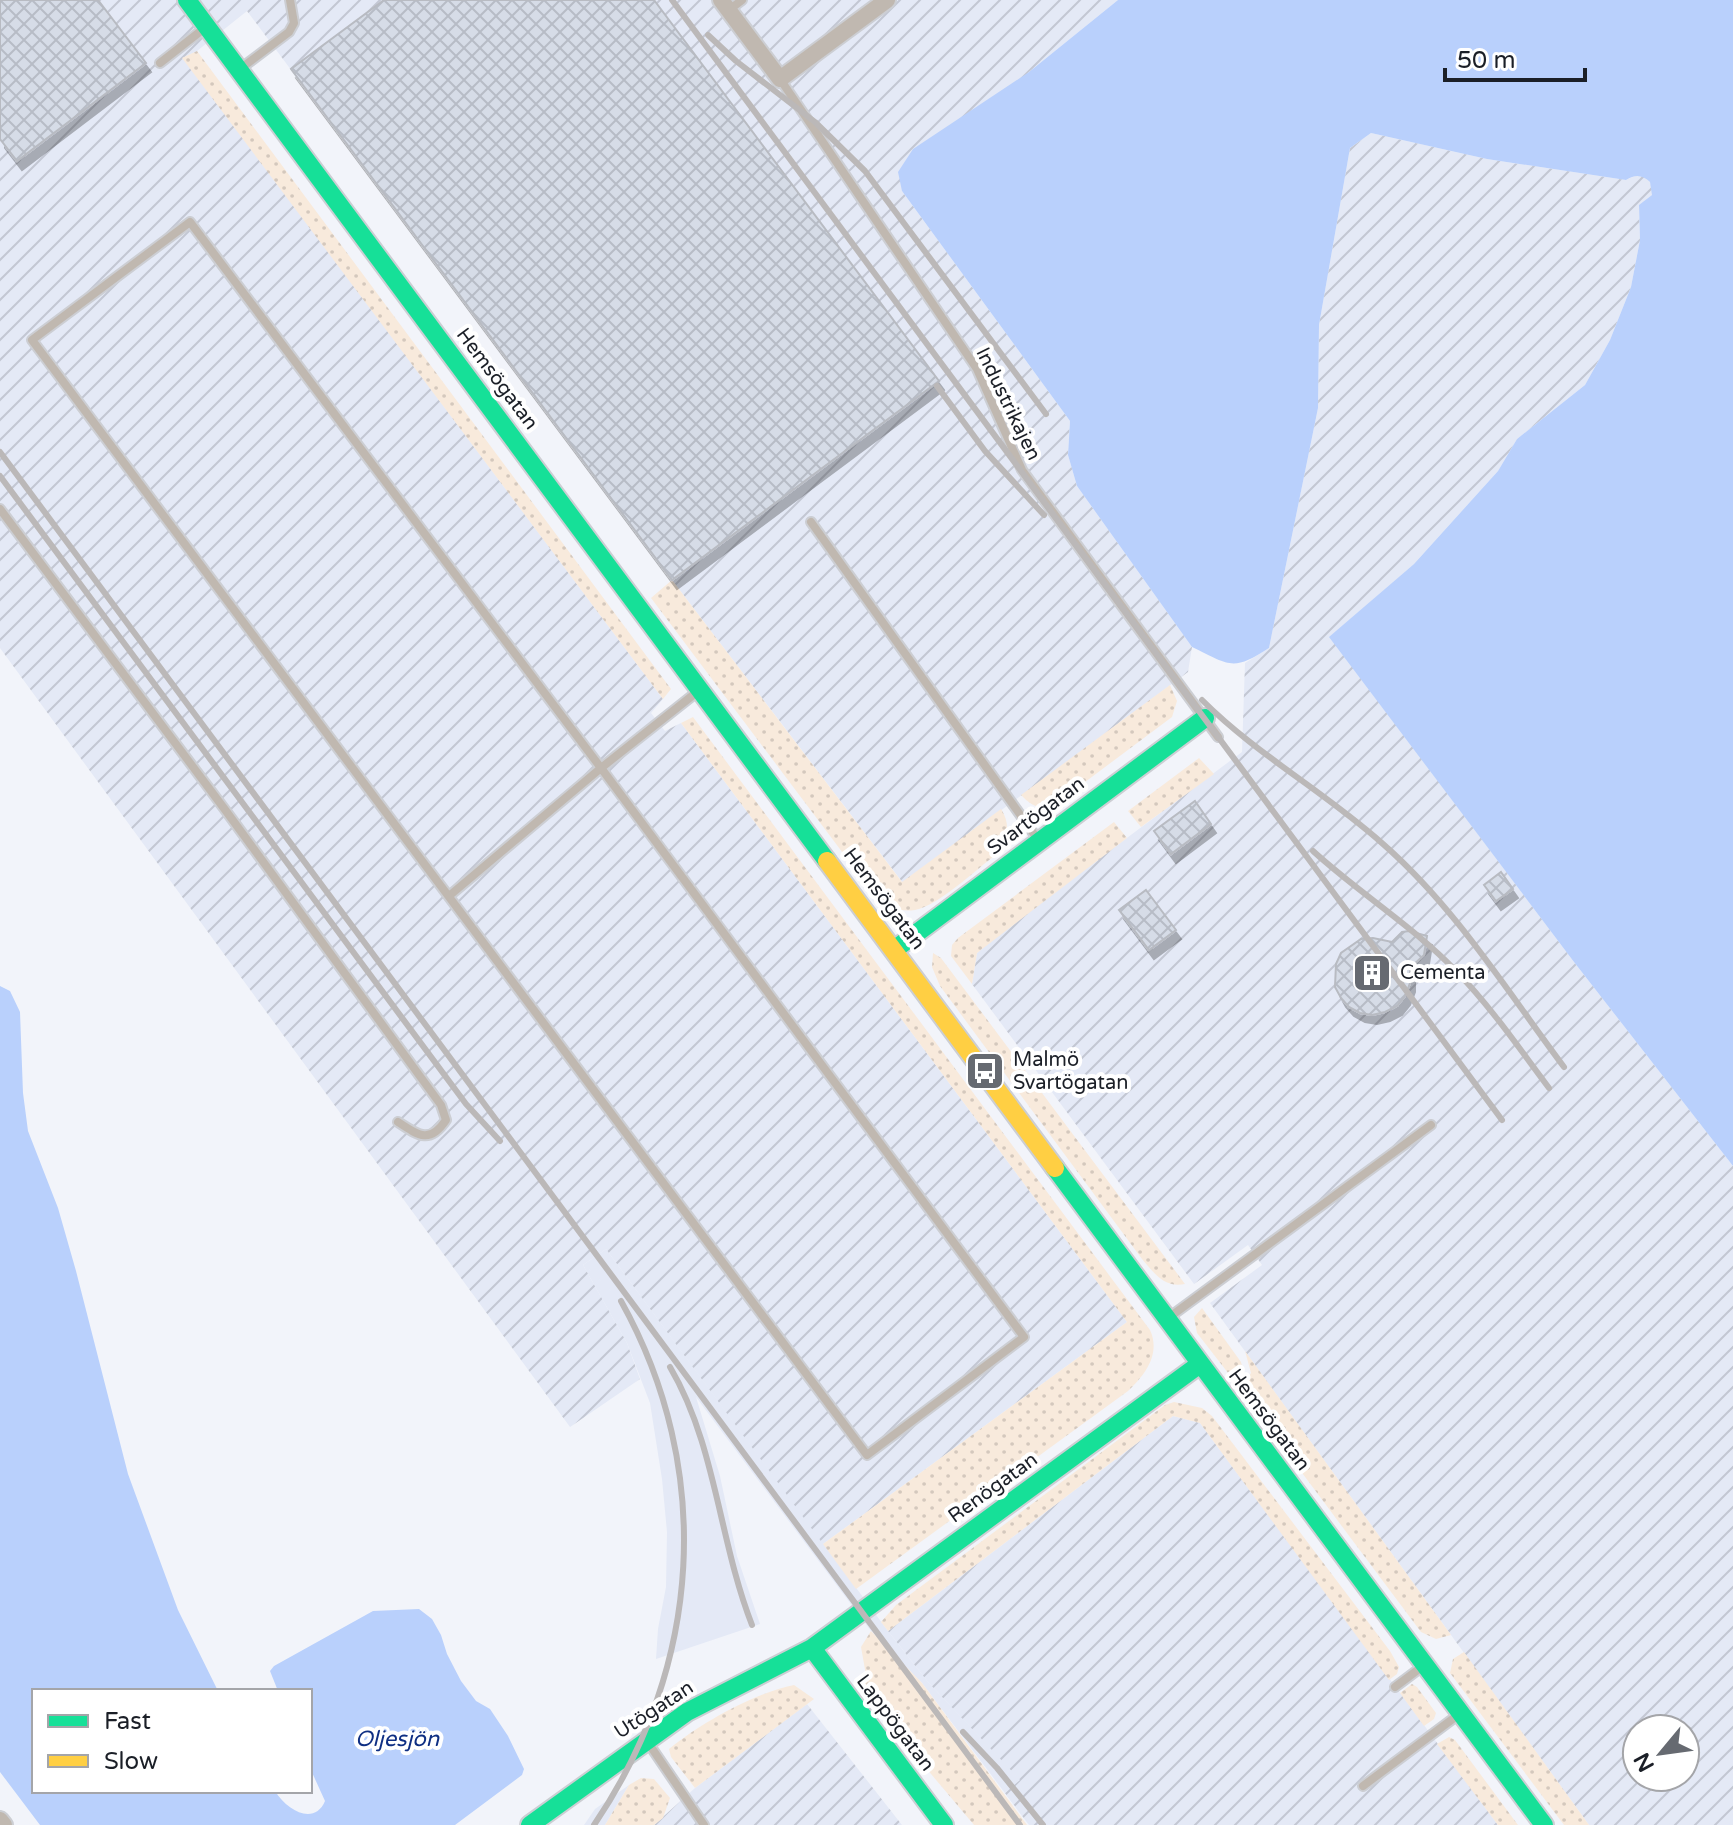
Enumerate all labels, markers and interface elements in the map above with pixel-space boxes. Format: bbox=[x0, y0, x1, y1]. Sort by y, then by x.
scale bar bbox=[1445, 32, 1585, 82]
text: 50 m bbox=[1457, 46, 1515, 75]
street label: Hemsögatan bbox=[451, 323, 543, 435]
street label: Industrikajen bbox=[970, 344, 1046, 464]
street label: Svartögatan bbox=[983, 772, 1089, 860]
street label: Hemsögatan bbox=[838, 843, 930, 955]
building icon: Cementa bbox=[1351, 952, 1393, 994]
place label: Cementa bbox=[1400, 961, 1485, 985]
place label: Malmö Svartögatan bbox=[1013, 1048, 1128, 1095]
bus stop icon: Malmö Svartögatan bbox=[964, 1050, 1006, 1092]
street label: Hemsögatan bbox=[1223, 1364, 1315, 1476]
street label: Renögatan bbox=[944, 1448, 1042, 1528]
street label: Lappögatan bbox=[851, 1670, 939, 1776]
street label: Utögatan bbox=[610, 1676, 698, 1744]
legend bbox=[32, 1689, 312, 1793]
text: Fast bbox=[104, 1707, 151, 1736]
north arrow bbox=[1621, 1713, 1701, 1793]
water label: Oljesjön bbox=[355, 1726, 440, 1752]
text: Slow bbox=[104, 1747, 158, 1776]
text: N bbox=[1629, 1748, 1660, 1776]

